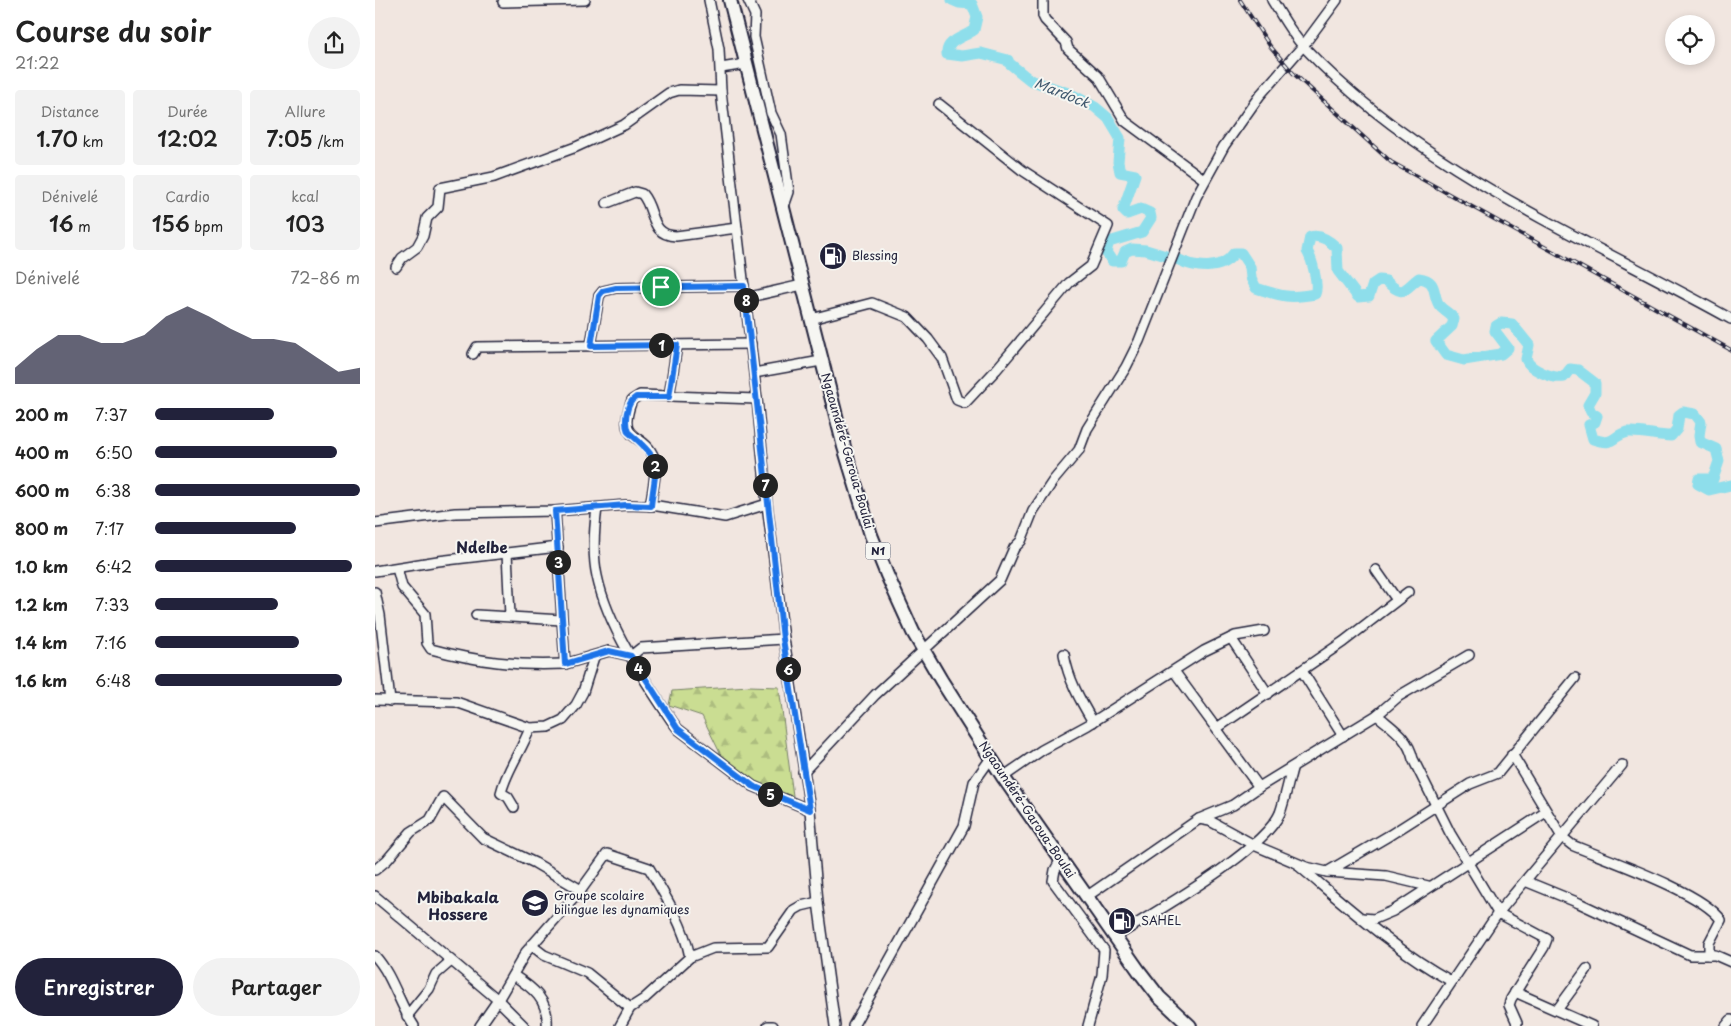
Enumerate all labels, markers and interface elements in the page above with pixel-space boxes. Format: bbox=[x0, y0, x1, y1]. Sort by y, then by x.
text: Course du soir bbox=[15, 9, 212, 52]
map controls bbox=[1665, 15, 1715, 65]
button: locate bbox=[1665, 15, 1715, 65]
button: share bbox=[308, 17, 360, 69]
text: 21:22 bbox=[15, 50, 60, 74]
water label: Mardock bbox=[1031, 72, 1094, 113]
text: Distance bbox=[40, 101, 99, 122]
text: Durée bbox=[167, 101, 208, 122]
text: Allure bbox=[285, 101, 326, 122]
text: 1.70 bbox=[36, 122, 78, 154]
text: 12:02 bbox=[157, 122, 218, 154]
text: 7:05 bbox=[266, 122, 313, 154]
text: km bbox=[78, 131, 103, 152]
text: /km bbox=[313, 131, 344, 152]
text: Dénivelé bbox=[41, 186, 98, 207]
text: Cardio bbox=[165, 186, 210, 207]
text: kcal bbox=[291, 186, 319, 207]
text: 16 bbox=[49, 207, 73, 239]
text: 156 bbox=[152, 207, 190, 239]
text: 103 bbox=[286, 207, 325, 239]
text: m bbox=[73, 216, 91, 237]
text: bpm bbox=[190, 216, 223, 237]
fuel station icon: Blessing bbox=[818, 241, 848, 271]
place label: Blessing bbox=[852, 246, 898, 264]
text: Dénivelé bbox=[15, 265, 80, 289]
text: 72–86 m bbox=[291, 265, 360, 289]
pin bbox=[640, 266, 682, 308]
icon: arrive bbox=[647, 273, 675, 301]
pin: 8 bbox=[733, 288, 759, 312]
text: 8 bbox=[742, 290, 751, 311]
pin: 1 bbox=[649, 332, 673, 358]
text: 1 bbox=[658, 335, 665, 356]
street label: Ngaoundéré-Garoua-Boulai bbox=[817, 371, 879, 531]
text: 200 m bbox=[15, 402, 69, 426]
text: 7:37 bbox=[95, 402, 127, 426]
text: 400 m bbox=[15, 440, 69, 464]
text: 6:50 bbox=[95, 440, 133, 464]
pin: 2 bbox=[643, 454, 667, 478]
text: 2 bbox=[651, 456, 660, 477]
pin: 7 bbox=[753, 472, 777, 498]
text: 7 bbox=[761, 475, 770, 496]
text: 600 m bbox=[15, 478, 69, 502]
text: 6:38 bbox=[95, 478, 131, 502]
text: 800 m bbox=[15, 516, 68, 540]
text: 7:17 bbox=[95, 516, 124, 540]
district label: Ndelbe bbox=[456, 535, 508, 558]
road number: N1 bbox=[865, 542, 891, 560]
pin: 3 bbox=[545, 550, 571, 574]
text: 3 bbox=[554, 552, 563, 573]
text: 1.0 km bbox=[15, 554, 68, 578]
text: 6:42 bbox=[95, 554, 132, 578]
text: 1.2 km bbox=[15, 592, 68, 616]
text: 7:33 bbox=[95, 592, 129, 616]
text: 1.4 km bbox=[15, 630, 67, 654]
text: 7:16 bbox=[95, 630, 127, 654]
pin: 4 bbox=[625, 656, 651, 680]
pin: 6 bbox=[775, 656, 801, 682]
text: 4 bbox=[634, 658, 643, 679]
text: 6 bbox=[784, 659, 793, 680]
text: 1.6 km bbox=[15, 668, 67, 692]
text: 6:48 bbox=[95, 668, 131, 692]
street label: Ngaoundéré-Garoua-Boulai bbox=[975, 738, 1080, 881]
pin: 5 bbox=[757, 782, 783, 806]
text: 5 bbox=[766, 784, 775, 805]
district label: Mbibakala Hossere bbox=[417, 885, 500, 925]
place label: Groupe scolaire bilingue les dynamiques bbox=[554, 886, 689, 918]
school or university icon: Groupe scolaire bilingue les dynamiques bbox=[520, 888, 550, 918]
fuel station icon: SAHEL bbox=[1107, 906, 1137, 936]
place label: SAHEL bbox=[1141, 911, 1181, 929]
button: Enregistrer bbox=[15, 958, 183, 1016]
button: Partager bbox=[193, 958, 360, 1016]

